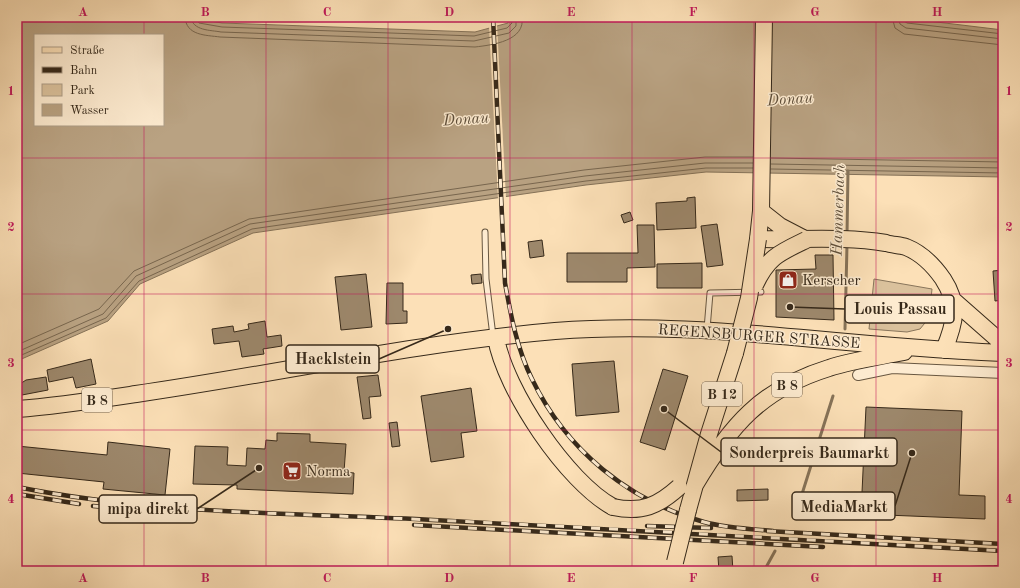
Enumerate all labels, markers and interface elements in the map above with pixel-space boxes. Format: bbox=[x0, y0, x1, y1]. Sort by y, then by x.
text: A bbox=[78, 6, 88, 19]
text: B bbox=[200, 6, 210, 19]
text: C bbox=[323, 6, 331, 19]
text: D bbox=[444, 6, 454, 19]
text: E bbox=[567, 6, 576, 19]
text: F bbox=[689, 6, 698, 19]
text: G bbox=[810, 6, 820, 19]
text: H bbox=[932, 6, 943, 19]
legend bbox=[34, 34, 164, 126]
text: Straße bbox=[70, 45, 105, 57]
text: Bahn bbox=[70, 65, 98, 77]
text: 1 bbox=[7, 85, 15, 98]
text: Park bbox=[70, 85, 95, 97]
text: 1 bbox=[1005, 85, 1013, 98]
water label: Donau bbox=[765, 90, 814, 110]
text: Wasser bbox=[70, 105, 109, 117]
water label: Donau bbox=[441, 110, 490, 130]
water label: Hammerbach bbox=[829, 164, 849, 257]
text: 2 bbox=[7, 221, 15, 234]
text: 2 bbox=[1005, 221, 1013, 234]
shop icon: Kerscher bbox=[777, 269, 799, 291]
place label: Kerscher bbox=[802, 274, 861, 289]
callout: Louis Passau bbox=[845, 295, 954, 323]
text: Louis Passau bbox=[853, 302, 947, 318]
street label: REGENSBURGER STRASSE bbox=[657, 323, 861, 352]
callout: Hacklstein bbox=[286, 345, 379, 373]
text: Hacklstein bbox=[295, 352, 371, 368]
text: 3 bbox=[7, 357, 15, 370]
text: 3 bbox=[1005, 357, 1013, 370]
road number: B 8 bbox=[772, 373, 802, 397]
road number: B 12 bbox=[702, 382, 742, 406]
road number: B 8 bbox=[82, 388, 112, 412]
callout: Sonderpreis Baumarkt bbox=[721, 438, 897, 466]
text: Sonderpreis Baumarkt bbox=[729, 446, 889, 462]
supermarket icon: Norma bbox=[281, 460, 303, 482]
place label: Norma bbox=[306, 465, 351, 480]
callout: MediaMarkt bbox=[792, 492, 895, 520]
text: 4 bbox=[7, 493, 15, 506]
text: 4 bbox=[1005, 493, 1013, 506]
callout: mipa direkt bbox=[99, 495, 197, 523]
text: MediaMarkt bbox=[800, 500, 888, 516]
text: mipa direkt bbox=[107, 502, 189, 518]
text: A bbox=[78, 572, 88, 585]
text: B bbox=[200, 572, 210, 585]
text: C bbox=[323, 572, 331, 585]
text: D bbox=[444, 572, 454, 585]
text: E bbox=[567, 572, 576, 585]
text: F bbox=[689, 572, 698, 585]
text: G bbox=[810, 572, 820, 585]
text: H bbox=[932, 572, 943, 585]

